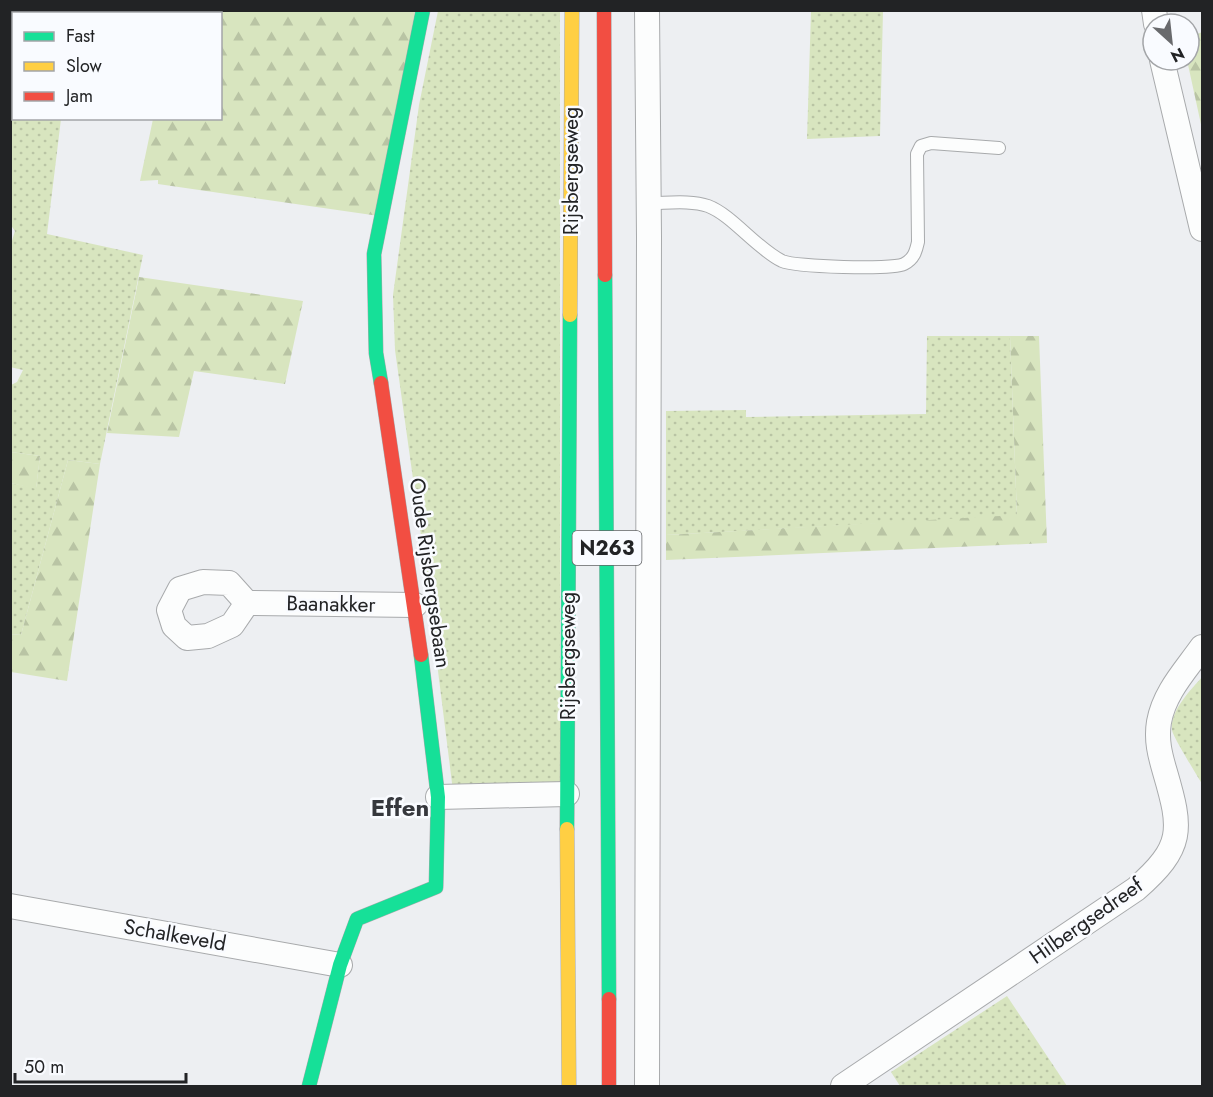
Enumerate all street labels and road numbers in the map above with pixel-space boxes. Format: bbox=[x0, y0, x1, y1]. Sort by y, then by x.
street label: Rijsbergseweg bbox=[556, 107, 586, 235]
street label: Oude Rijsbergsebaan bbox=[402, 476, 458, 670]
road number: N263 bbox=[572, 531, 642, 565]
street label: Baanakker bbox=[286, 588, 377, 620]
street label: Rijsbergseweg bbox=[553, 592, 583, 720]
street label: Hilbergsedreef bbox=[1023, 870, 1150, 971]
street label: Schalkeveld bbox=[121, 911, 229, 959]

